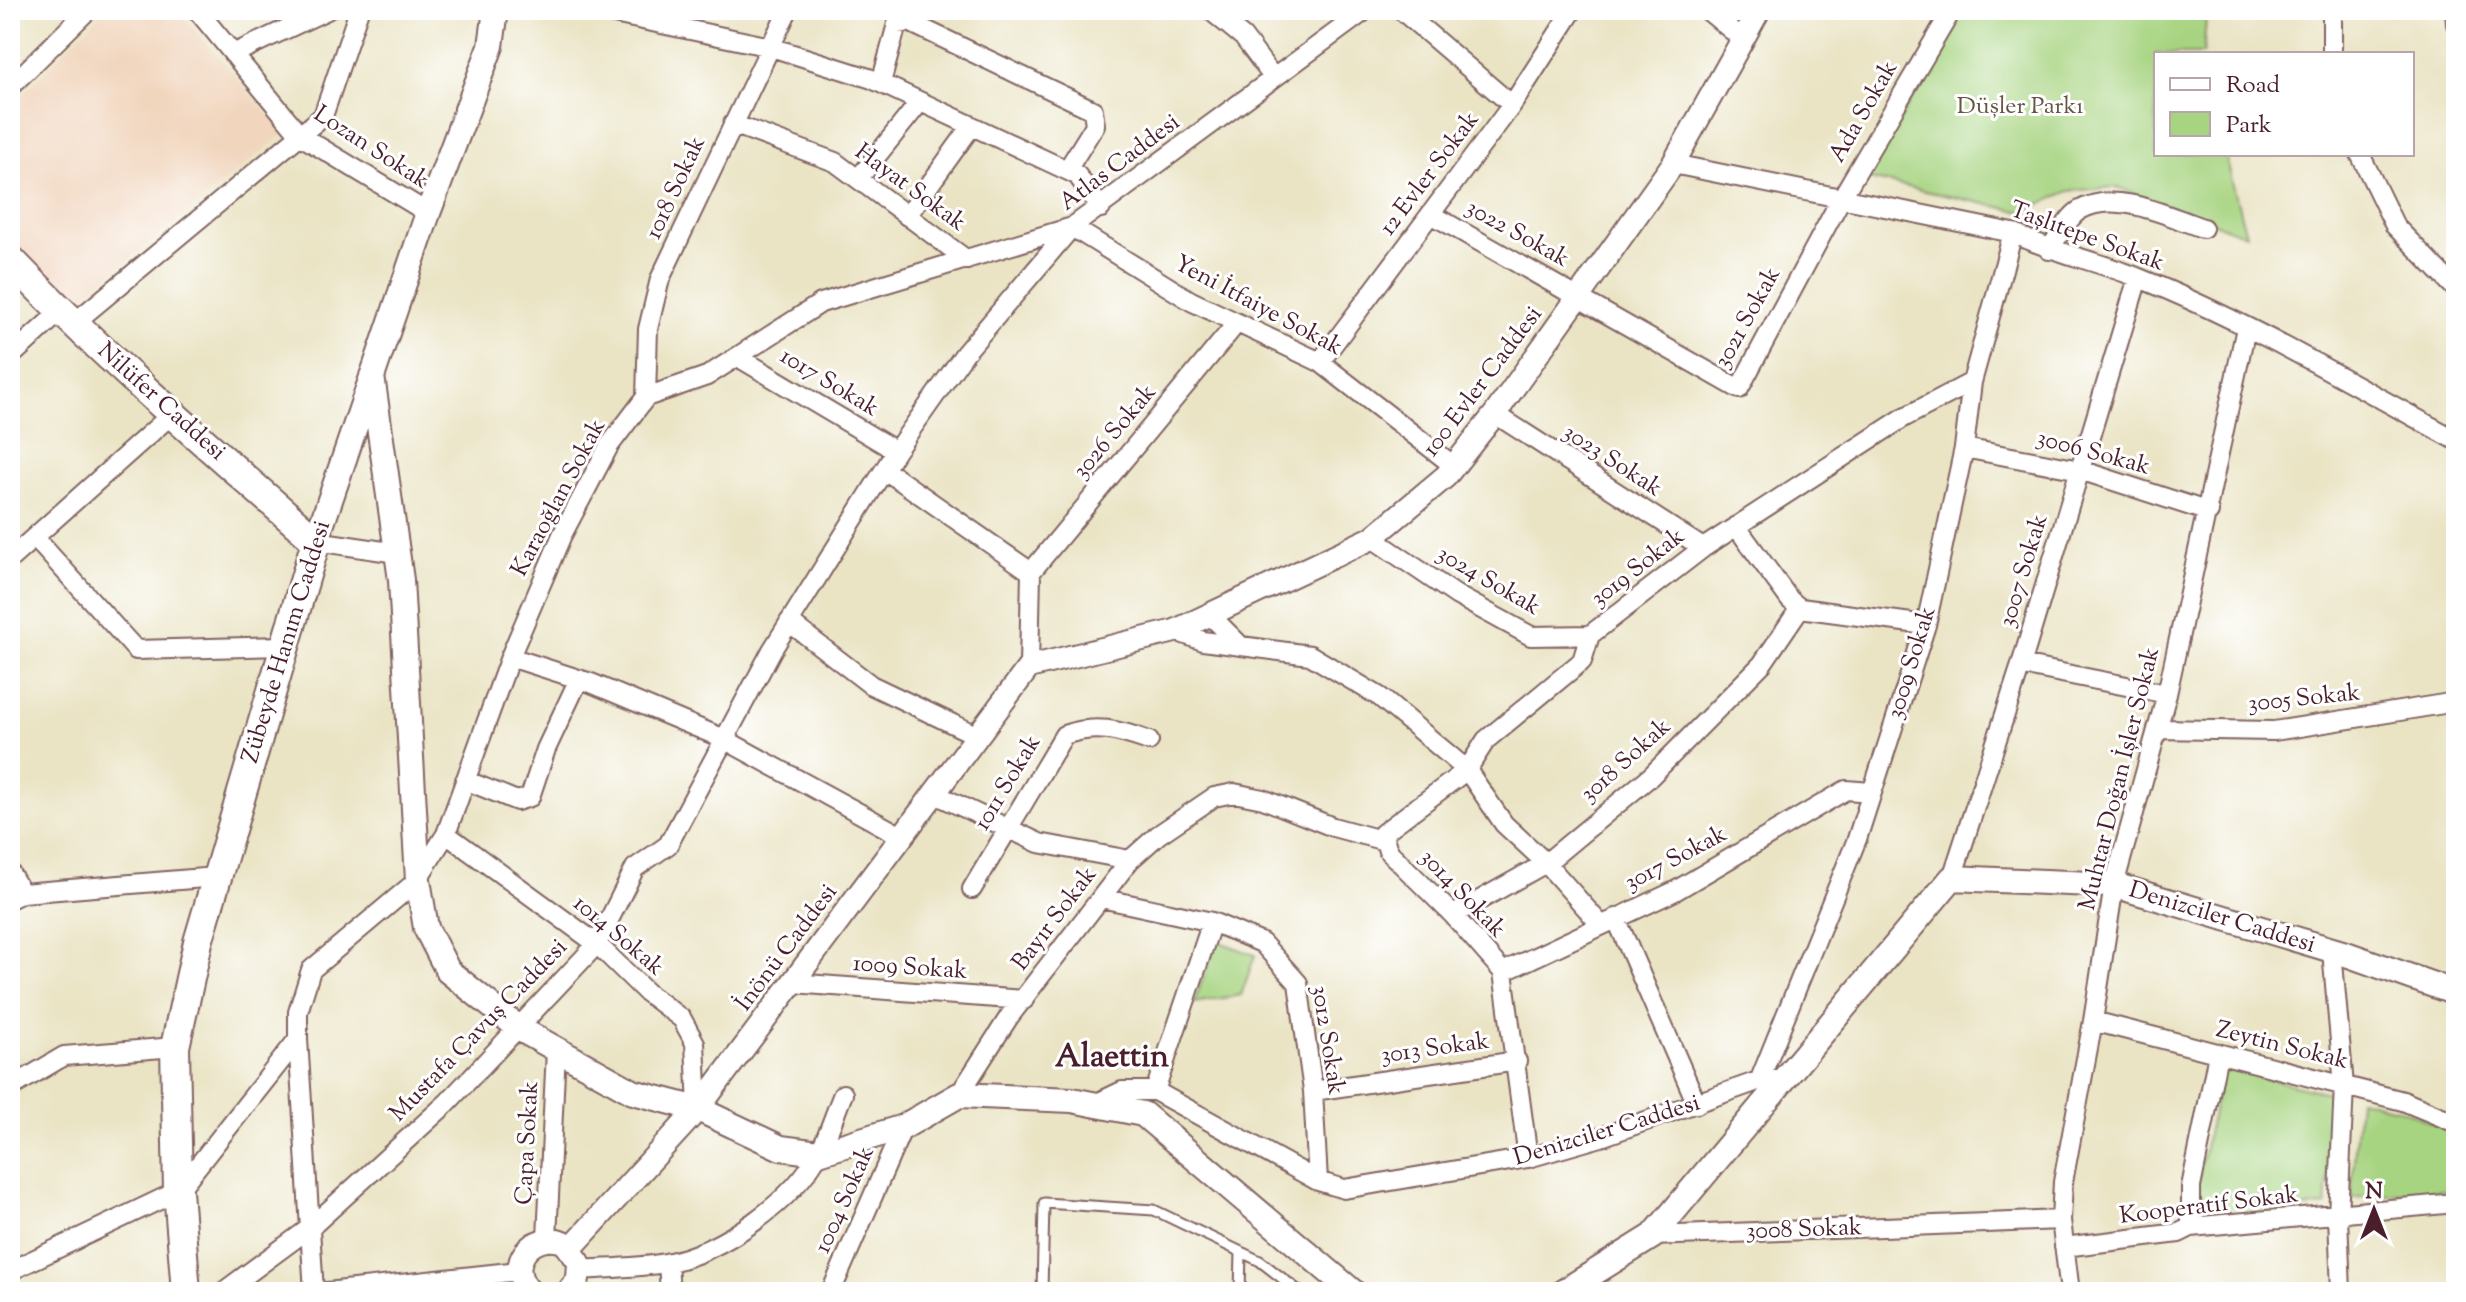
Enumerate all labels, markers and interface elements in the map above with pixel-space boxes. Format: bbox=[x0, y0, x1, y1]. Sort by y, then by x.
legend bbox=[2154, 52, 2414, 156]
street label: Ada Sokak bbox=[1821, 55, 1907, 169]
text: Road bbox=[2226, 69, 2280, 103]
park label: Düşler Parkı bbox=[1957, 90, 2084, 124]
street label: Lozan Sokak bbox=[307, 98, 435, 198]
street label: 12 Evler Sokak bbox=[1372, 105, 1488, 243]
street label: Atlas Caddesi bbox=[1052, 106, 1188, 220]
text: Park bbox=[2226, 109, 2272, 143]
street label: 1018 Sokak bbox=[637, 131, 715, 245]
street label: Hayat Sokak bbox=[847, 136, 973, 240]
street label: 3022 Sokak bbox=[1459, 191, 1575, 277]
street label: Taşlıtepe Sokak bbox=[2005, 193, 2169, 281]
street label: Yeni İtfaiye Sokak bbox=[1168, 247, 1348, 365]
street label: 3021 Sokak bbox=[1706, 261, 1790, 375]
street label: 100 Evler Caddesi bbox=[1415, 299, 1551, 464]
street label: Nilüfer Caddesi bbox=[89, 335, 233, 469]
street label: 1017 Sokak bbox=[773, 340, 885, 426]
street label: 3026 Sokak bbox=[1065, 377, 1165, 487]
street label: Karaoğlan Sokak bbox=[503, 413, 615, 583]
street label: 3023 Sokak bbox=[1556, 416, 1668, 506]
street label: 3006 Sokak bbox=[2032, 422, 2154, 484]
street label: 3007 Sokak bbox=[1991, 510, 2057, 632]
street label: Zübeyde Hanım Caddesi bbox=[234, 516, 340, 767]
street label: 3019 Sokak bbox=[1584, 520, 1692, 616]
street label: 3024 Sokak bbox=[1430, 538, 1546, 624]
street label: 3009 Sokak bbox=[1879, 602, 1945, 724]
street label: Muhtar Doğan İşler Sokak bbox=[2071, 644, 2169, 914]
street label: 3005 Sokak bbox=[2246, 676, 2362, 722]
street label: 3018 Sokak bbox=[1573, 711, 1679, 811]
street label: 1011 Sokak bbox=[966, 729, 1050, 837]
street label: 3017 Sokak bbox=[1619, 818, 1733, 900]
street label: 3014 Sokak bbox=[1411, 842, 1513, 946]
street label: Bayır Sokak bbox=[1004, 860, 1106, 978]
street label: Denizciler Caddesi bbox=[2125, 873, 2320, 963]
street label: İnönü Caddesi bbox=[728, 877, 846, 1019]
street label: 1014 Sokak bbox=[565, 888, 671, 984]
street label: Mustafa Çavuş Caddesi bbox=[382, 932, 576, 1130]
street label: 1009 Sokak bbox=[852, 947, 968, 989]
street label: 3012 Sokak bbox=[1302, 983, 1352, 1097]
street label: Zeytin Sokak bbox=[2212, 1013, 2352, 1079]
street label: 3013 Sokak bbox=[1378, 1025, 1492, 1073]
district label: Alaettin bbox=[1055, 1035, 1169, 1081]
street label: Çapa Sokak bbox=[508, 1080, 548, 1206]
street label: Denizciler Caddesi bbox=[1510, 1086, 1705, 1176]
street label: 1004 Sokak bbox=[806, 1141, 884, 1259]
north arrow bbox=[2334, 1170, 2414, 1250]
text: N bbox=[2365, 1177, 2383, 1209]
street label: Kooperatif Sokak bbox=[2118, 1178, 2300, 1234]
street label: 3008 Sokak bbox=[1745, 1211, 1863, 1249]

